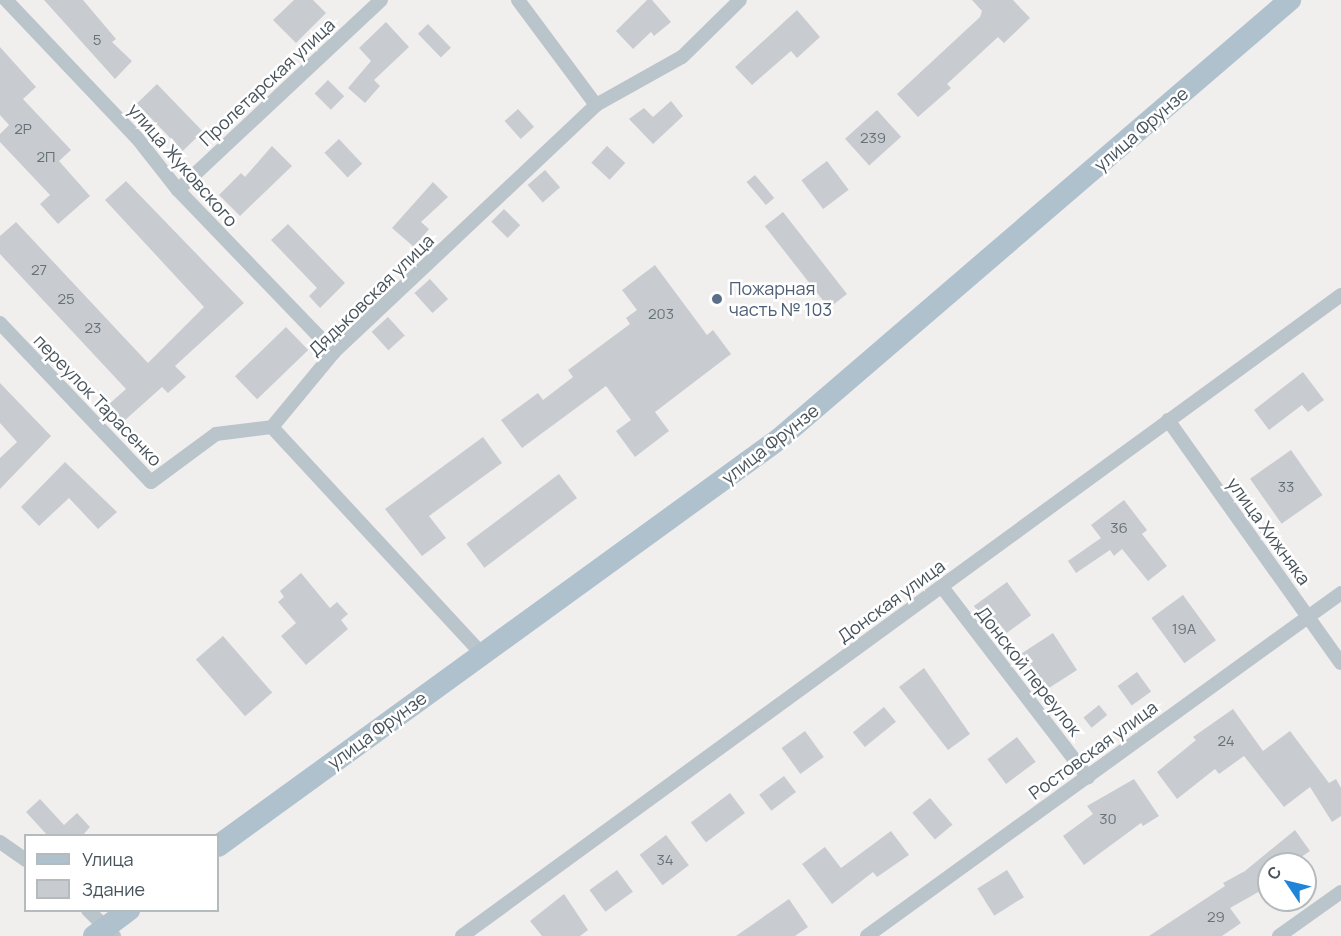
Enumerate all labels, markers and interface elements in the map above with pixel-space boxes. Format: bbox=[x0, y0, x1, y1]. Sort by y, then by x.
street label: Пролетарская улица bbox=[195, 14, 339, 150]
house number: 5 bbox=[93, 31, 101, 49]
street label: улица Фрунзе bbox=[1090, 82, 1192, 176]
street label: улица Жуковского bbox=[124, 99, 242, 231]
house number: 2Р bbox=[14, 120, 32, 138]
house number: 239 bbox=[860, 129, 886, 147]
house number: 2П bbox=[37, 148, 55, 166]
street label: Дядьковская улица bbox=[304, 230, 438, 360]
house number: 27 bbox=[31, 261, 47, 279]
place label: Пожарная часть № 103 bbox=[729, 278, 832, 320]
house number: 25 bbox=[57, 290, 75, 308]
marker: Пожарная часть № 103 bbox=[710, 292, 724, 306]
house number: 203 bbox=[648, 305, 674, 323]
house number: 23 bbox=[85, 319, 101, 337]
street label: переулок Тарасенко bbox=[29, 330, 167, 470]
street label: улица Фрунзе bbox=[717, 399, 823, 489]
street label: улица Хижняка bbox=[1223, 473, 1315, 589]
house number: 33 bbox=[1278, 478, 1294, 496]
house number: 36 bbox=[1110, 519, 1128, 537]
street label: Донская улица bbox=[833, 555, 949, 647]
street label: Донской переулок bbox=[972, 602, 1086, 740]
house number: 19А bbox=[1172, 620, 1196, 638]
street label: улица Фрунзе bbox=[323, 687, 431, 773]
street label: Ростовская улица bbox=[1024, 696, 1162, 804]
house number: 24 bbox=[1217, 732, 1235, 750]
house number: 30 bbox=[1099, 810, 1117, 828]
legend bbox=[24, 834, 219, 912]
text: Улица bbox=[82, 847, 134, 871]
house number: 34 bbox=[656, 851, 674, 869]
north arrow bbox=[1257, 852, 1317, 912]
text: С bbox=[1261, 862, 1286, 884]
text: Здание bbox=[82, 877, 145, 901]
house number: 29 bbox=[1207, 908, 1225, 926]

